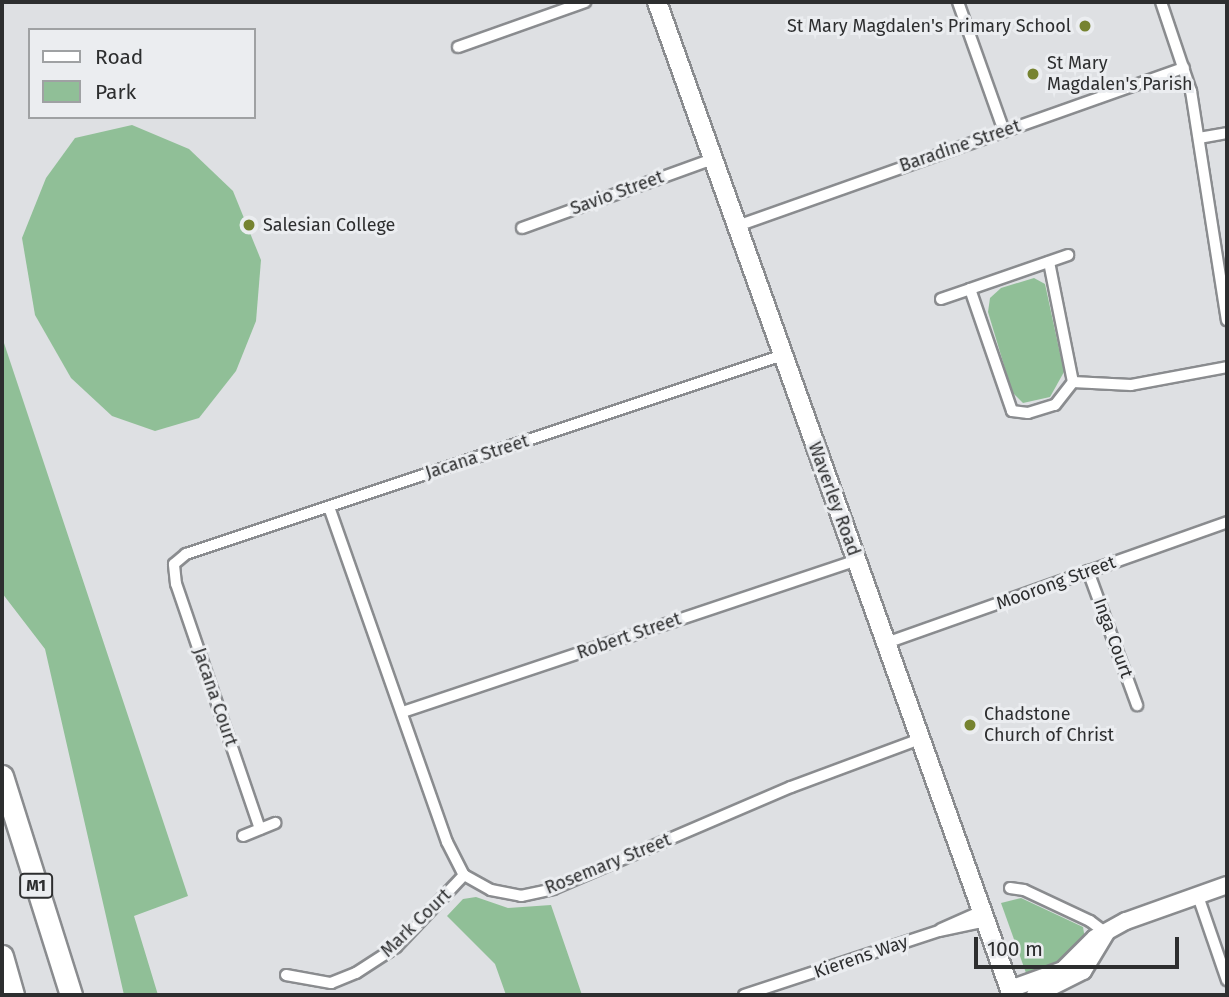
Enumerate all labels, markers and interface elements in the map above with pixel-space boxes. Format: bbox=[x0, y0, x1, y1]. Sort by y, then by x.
place label: St Mary Magdalen's Primary School bbox=[787, 15, 1071, 37]
marker: St Mary Magdalen's Primary School bbox=[1077, 18, 1093, 34]
legend bbox=[28, 28, 256, 119]
text: Road bbox=[95, 44, 143, 70]
place label: St Mary Magdalen's Parish bbox=[1047, 53, 1193, 96]
marker: St Mary Magdalen's Parish bbox=[1025, 66, 1041, 82]
text: Park bbox=[95, 79, 136, 105]
street label: Baradine Street bbox=[897, 115, 1023, 177]
street label: Savio Street bbox=[568, 166, 666, 220]
place label: Salesian College bbox=[263, 214, 395, 236]
marker: Salesian College bbox=[241, 217, 257, 233]
street label: Jacana Street bbox=[423, 430, 531, 484]
street label: Waverley Road bbox=[803, 439, 865, 559]
street label: Moorong Street bbox=[993, 551, 1119, 615]
street label: Inga Court bbox=[1089, 595, 1137, 681]
street label: Robert Street bbox=[574, 608, 684, 664]
street label: Jacana Court bbox=[188, 645, 242, 749]
place label: Chadstone Church of Christ bbox=[984, 704, 1114, 746]
marker: Chadstone Church of Christ bbox=[962, 717, 978, 733]
street label: Rosemary Street bbox=[542, 829, 674, 899]
road number: M1 bbox=[19, 874, 54, 898]
street label: Mark Court bbox=[377, 884, 455, 962]
scale bar bbox=[977, 923, 1182, 967]
street label: Kierens Way bbox=[811, 931, 911, 983]
text: 100 m bbox=[987, 936, 1043, 962]

